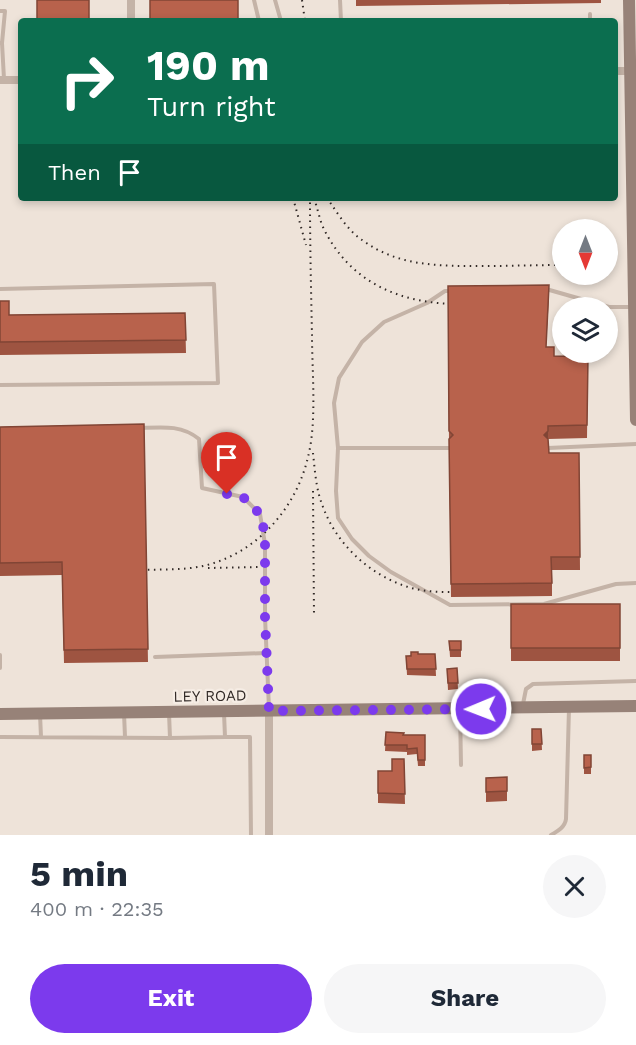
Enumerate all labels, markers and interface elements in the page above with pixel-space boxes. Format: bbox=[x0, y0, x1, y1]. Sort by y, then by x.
text: 190 m bbox=[147, 41, 270, 90]
icon: right bbox=[48, 42, 126, 120]
text: Turn right bbox=[147, 91, 276, 123]
icon: arrive bbox=[113, 156, 146, 189]
text: Then bbox=[48, 160, 101, 185]
north arrow bbox=[552, 219, 618, 285]
map controls bbox=[552, 219, 618, 363]
button: layers bbox=[552, 297, 618, 363]
pin bbox=[201, 432, 252, 494]
icon: arrive bbox=[210, 441, 243, 474]
position arrow bbox=[449, 677, 513, 741]
street label: LEY ROAD bbox=[173, 686, 247, 706]
text: 5 min bbox=[30, 853, 128, 895]
button: close bbox=[543, 855, 606, 918]
text: 400 m · 22:35 bbox=[30, 897, 164, 921]
button: Exit bbox=[30, 964, 312, 1033]
button: Share bbox=[324, 964, 606, 1033]

